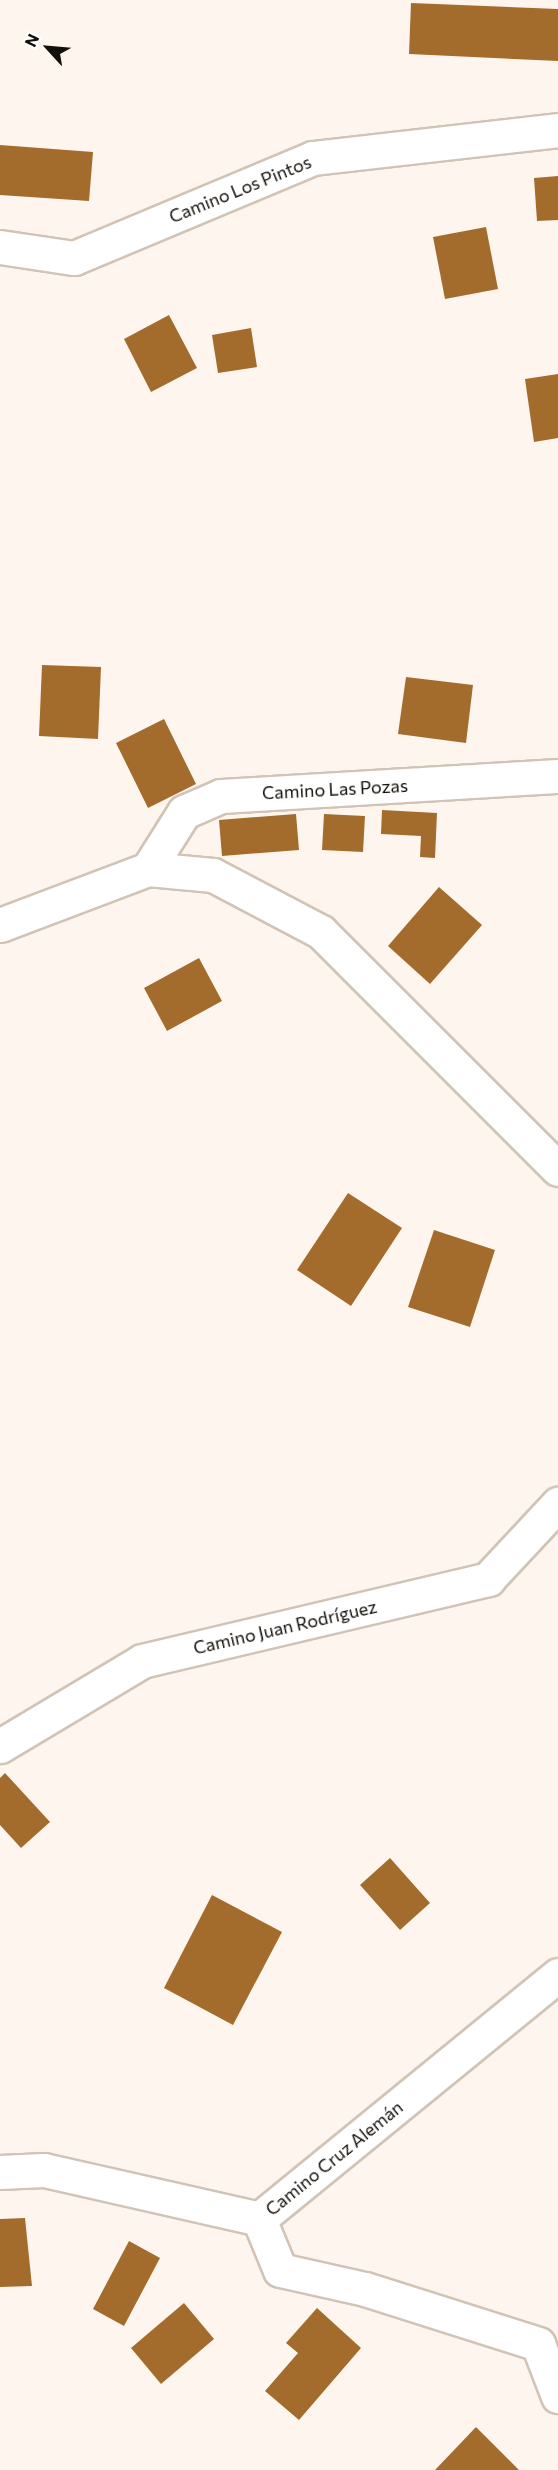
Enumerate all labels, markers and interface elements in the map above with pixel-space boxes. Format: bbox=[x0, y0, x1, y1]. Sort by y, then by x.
north arrow bbox=[18, 18, 78, 78]
text: N bbox=[20, 30, 43, 49]
street label: Camino Los Pintos bbox=[166, 151, 314, 227]
street label: Camino Las Pozas bbox=[261, 774, 409, 804]
street label: Camino Juan Rodríguez bbox=[191, 1595, 379, 1659]
street label: Camino Cruz Alemán bbox=[261, 2096, 407, 2220]

